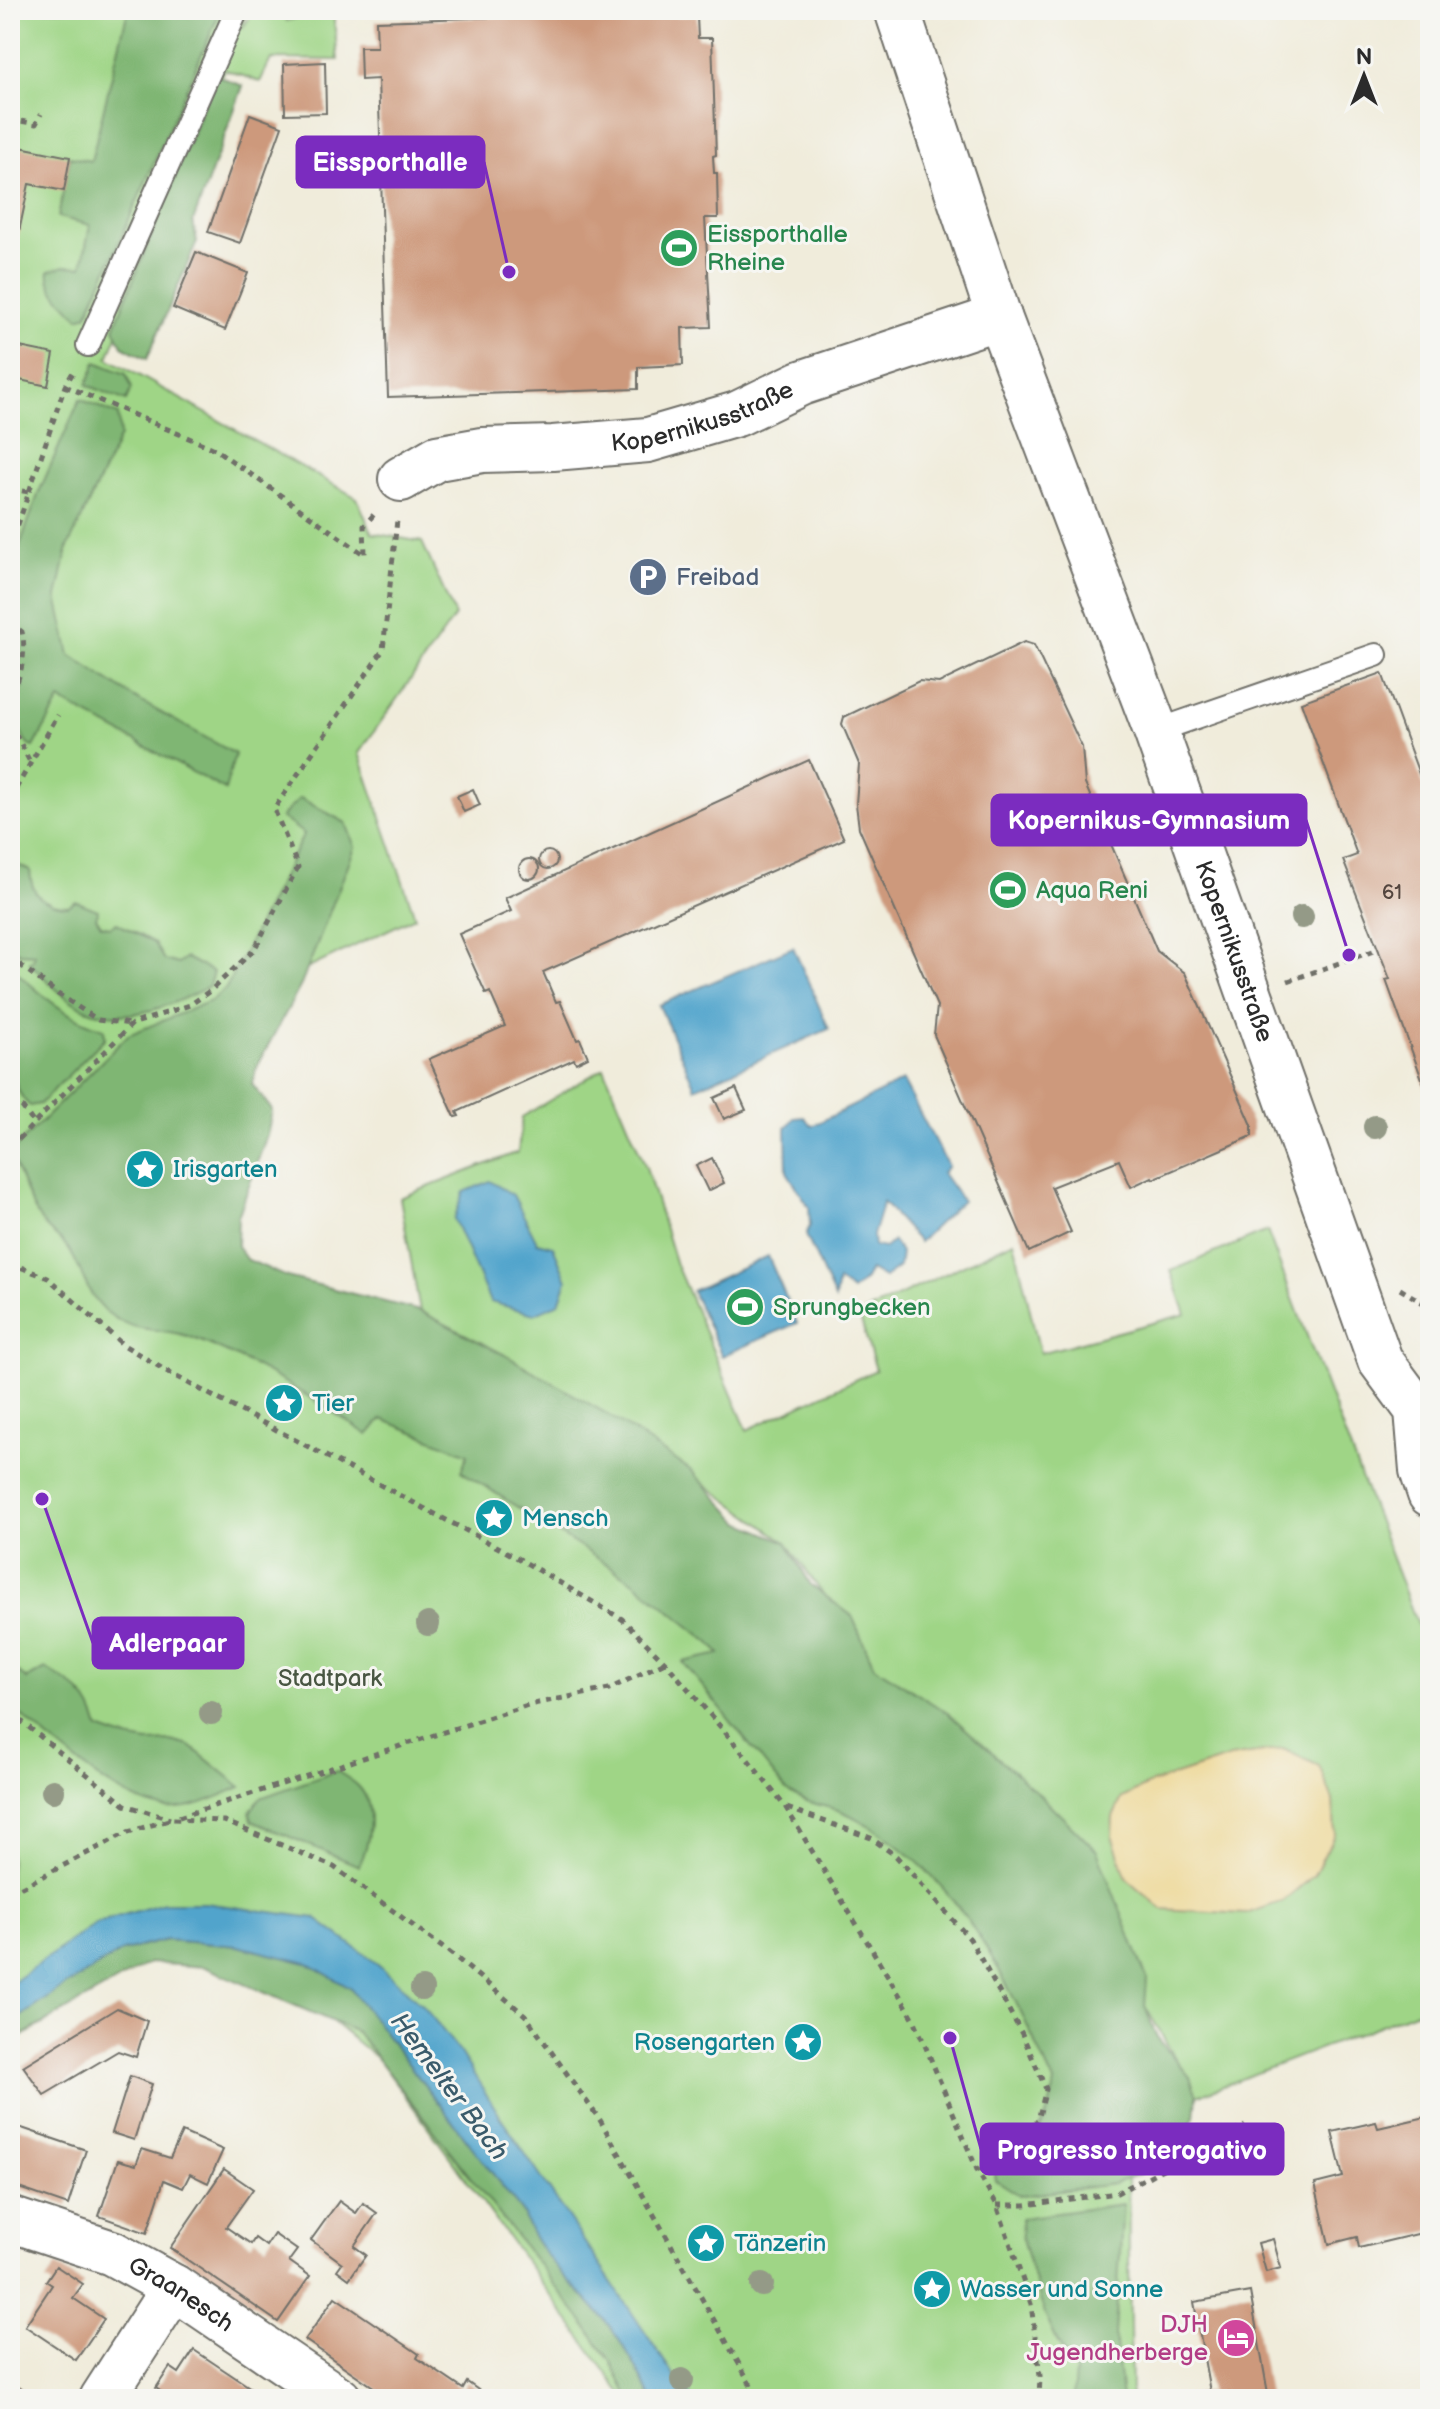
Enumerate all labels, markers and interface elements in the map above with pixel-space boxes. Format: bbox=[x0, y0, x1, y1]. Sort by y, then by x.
north arrow bbox=[1324, 36, 1404, 116]
text: N bbox=[1356, 44, 1372, 71]
callout: Eissporthalle bbox=[297, 137, 484, 187]
text: Eissporthalle bbox=[312, 148, 468, 179]
place label: Eissporthalle Rheine bbox=[707, 220, 848, 277]
sports icon: Eissporthalle Rheine bbox=[658, 227, 700, 269]
street label: Kopernikusstraße bbox=[610, 375, 798, 458]
parking icon: Freibad bbox=[627, 556, 669, 598]
place label: Freibad bbox=[676, 563, 759, 592]
callout: Kopernikus-Gymnasium bbox=[992, 795, 1306, 845]
text: Kopernikus-Gymnasium bbox=[1008, 806, 1290, 837]
street label: Kopernikusstraße bbox=[1188, 857, 1280, 1046]
sports icon: Aqua Reni bbox=[987, 869, 1029, 911]
place label: Aqua Reni bbox=[1036, 876, 1148, 905]
house number: 61 bbox=[1382, 881, 1402, 905]
place icon: Irisgarten bbox=[124, 1148, 166, 1190]
place label: Irisgarten bbox=[173, 1155, 277, 1184]
sports icon: Sprungbecken bbox=[724, 1286, 766, 1328]
place label: Sprungbecken bbox=[773, 1293, 931, 1322]
place icon: Tier bbox=[263, 1382, 305, 1424]
place label: Tier bbox=[312, 1389, 354, 1418]
place icon: Mensch bbox=[473, 1497, 515, 1539]
place label: Mensch bbox=[522, 1504, 608, 1533]
callout: Adlerpaar bbox=[93, 1618, 243, 1668]
text: Adlerpaar bbox=[108, 1629, 228, 1660]
park label: Stadtpark bbox=[278, 1664, 382, 1693]
water label: Hemelter Bach bbox=[383, 2007, 514, 2167]
place icon: Rosengarten bbox=[782, 2021, 824, 2063]
place label: Rosengarten bbox=[634, 2028, 775, 2057]
callout: Progresso Interogativo bbox=[981, 2124, 1283, 2174]
text: Progresso Interogativo bbox=[997, 2136, 1267, 2167]
place icon: Tänzerin bbox=[685, 2222, 727, 2264]
place label: Tänzerin bbox=[734, 2229, 826, 2258]
street label: Graanesch bbox=[123, 2251, 239, 2338]
place icon: Wasser und Sonne bbox=[911, 2268, 953, 2310]
place label: Wasser und Sonne bbox=[960, 2275, 1163, 2304]
place label: DJH Jugendherberge bbox=[1027, 2310, 1208, 2367]
hotel icon: DJH Jugendherberge bbox=[1215, 2317, 1257, 2359]

